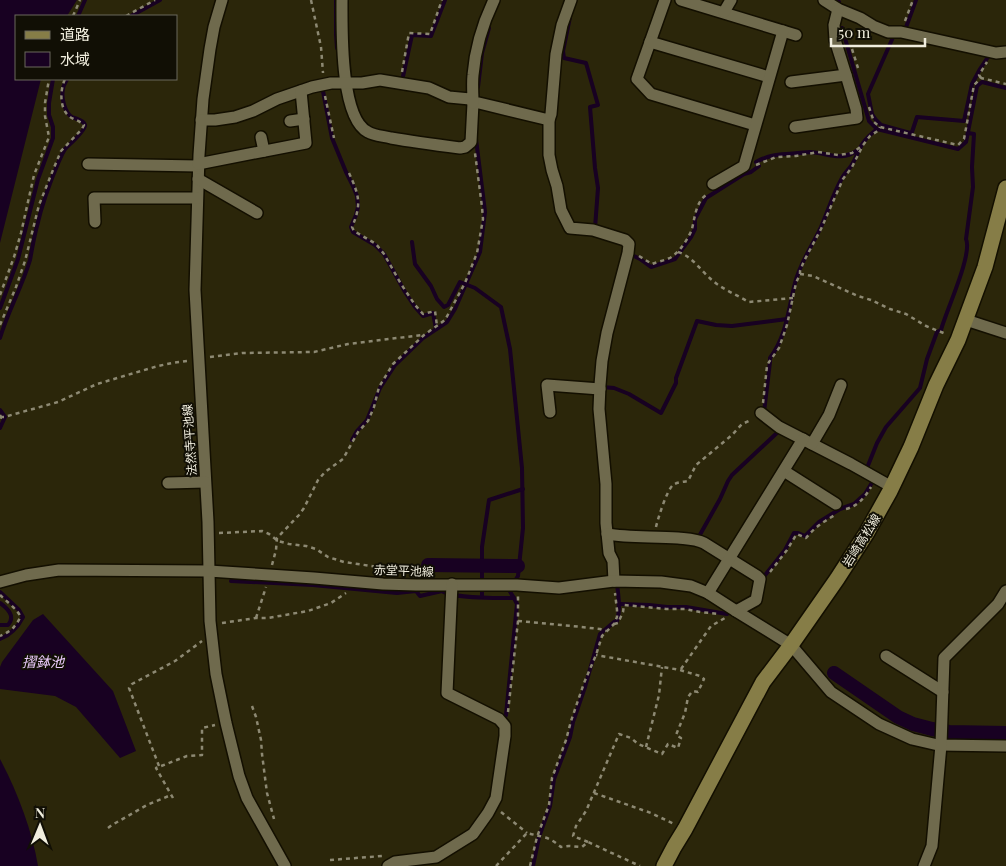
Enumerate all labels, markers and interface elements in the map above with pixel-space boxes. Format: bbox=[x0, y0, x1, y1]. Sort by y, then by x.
legend bbox=[15, 15, 178, 80]
scale bar bbox=[831, 15, 925, 47]
text: 50 m bbox=[838, 22, 871, 42]
text: 道路 bbox=[60, 24, 90, 44]
text: 水域 bbox=[60, 49, 90, 69]
street label: 法然寺平池線 bbox=[179, 404, 199, 476]
street label: 岩崎高松線 bbox=[838, 510, 884, 570]
street label: 赤堂平池線 bbox=[374, 561, 434, 579]
water label: 摺鉢池 bbox=[22, 652, 66, 671]
north arrow bbox=[15, 801, 65, 851]
text: N bbox=[35, 803, 45, 822]

